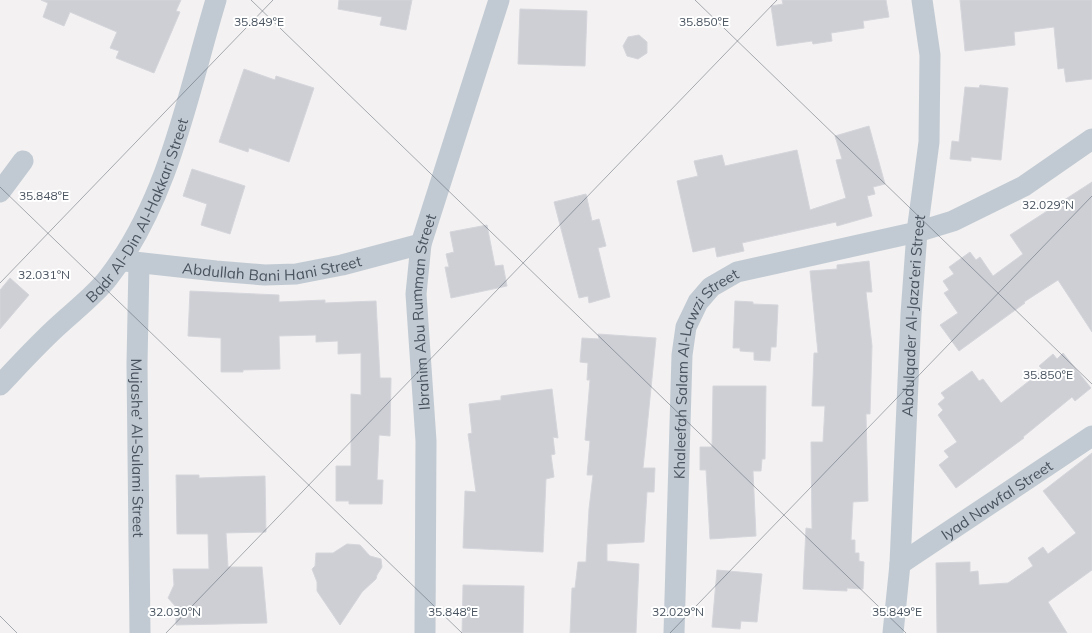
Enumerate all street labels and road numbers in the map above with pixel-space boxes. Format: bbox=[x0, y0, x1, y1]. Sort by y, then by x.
street label: Badr Al-Din Al-Hakkari Street bbox=[81, 116, 192, 306]
street label: Ibrahim Abu Rumman Street bbox=[406, 211, 440, 411]
street label: Abdulqader Al-Jaza‘eri Street bbox=[897, 213, 929, 417]
street label: Abdullah Bani Hani Street bbox=[181, 251, 363, 285]
street label: Khaleefah Salam Al-Lawzi Street bbox=[669, 264, 742, 479]
street label: Mujashe‘ Al-Sulami Street bbox=[127, 358, 148, 538]
street label: Iyad Nawfal Street bbox=[937, 456, 1056, 544]

